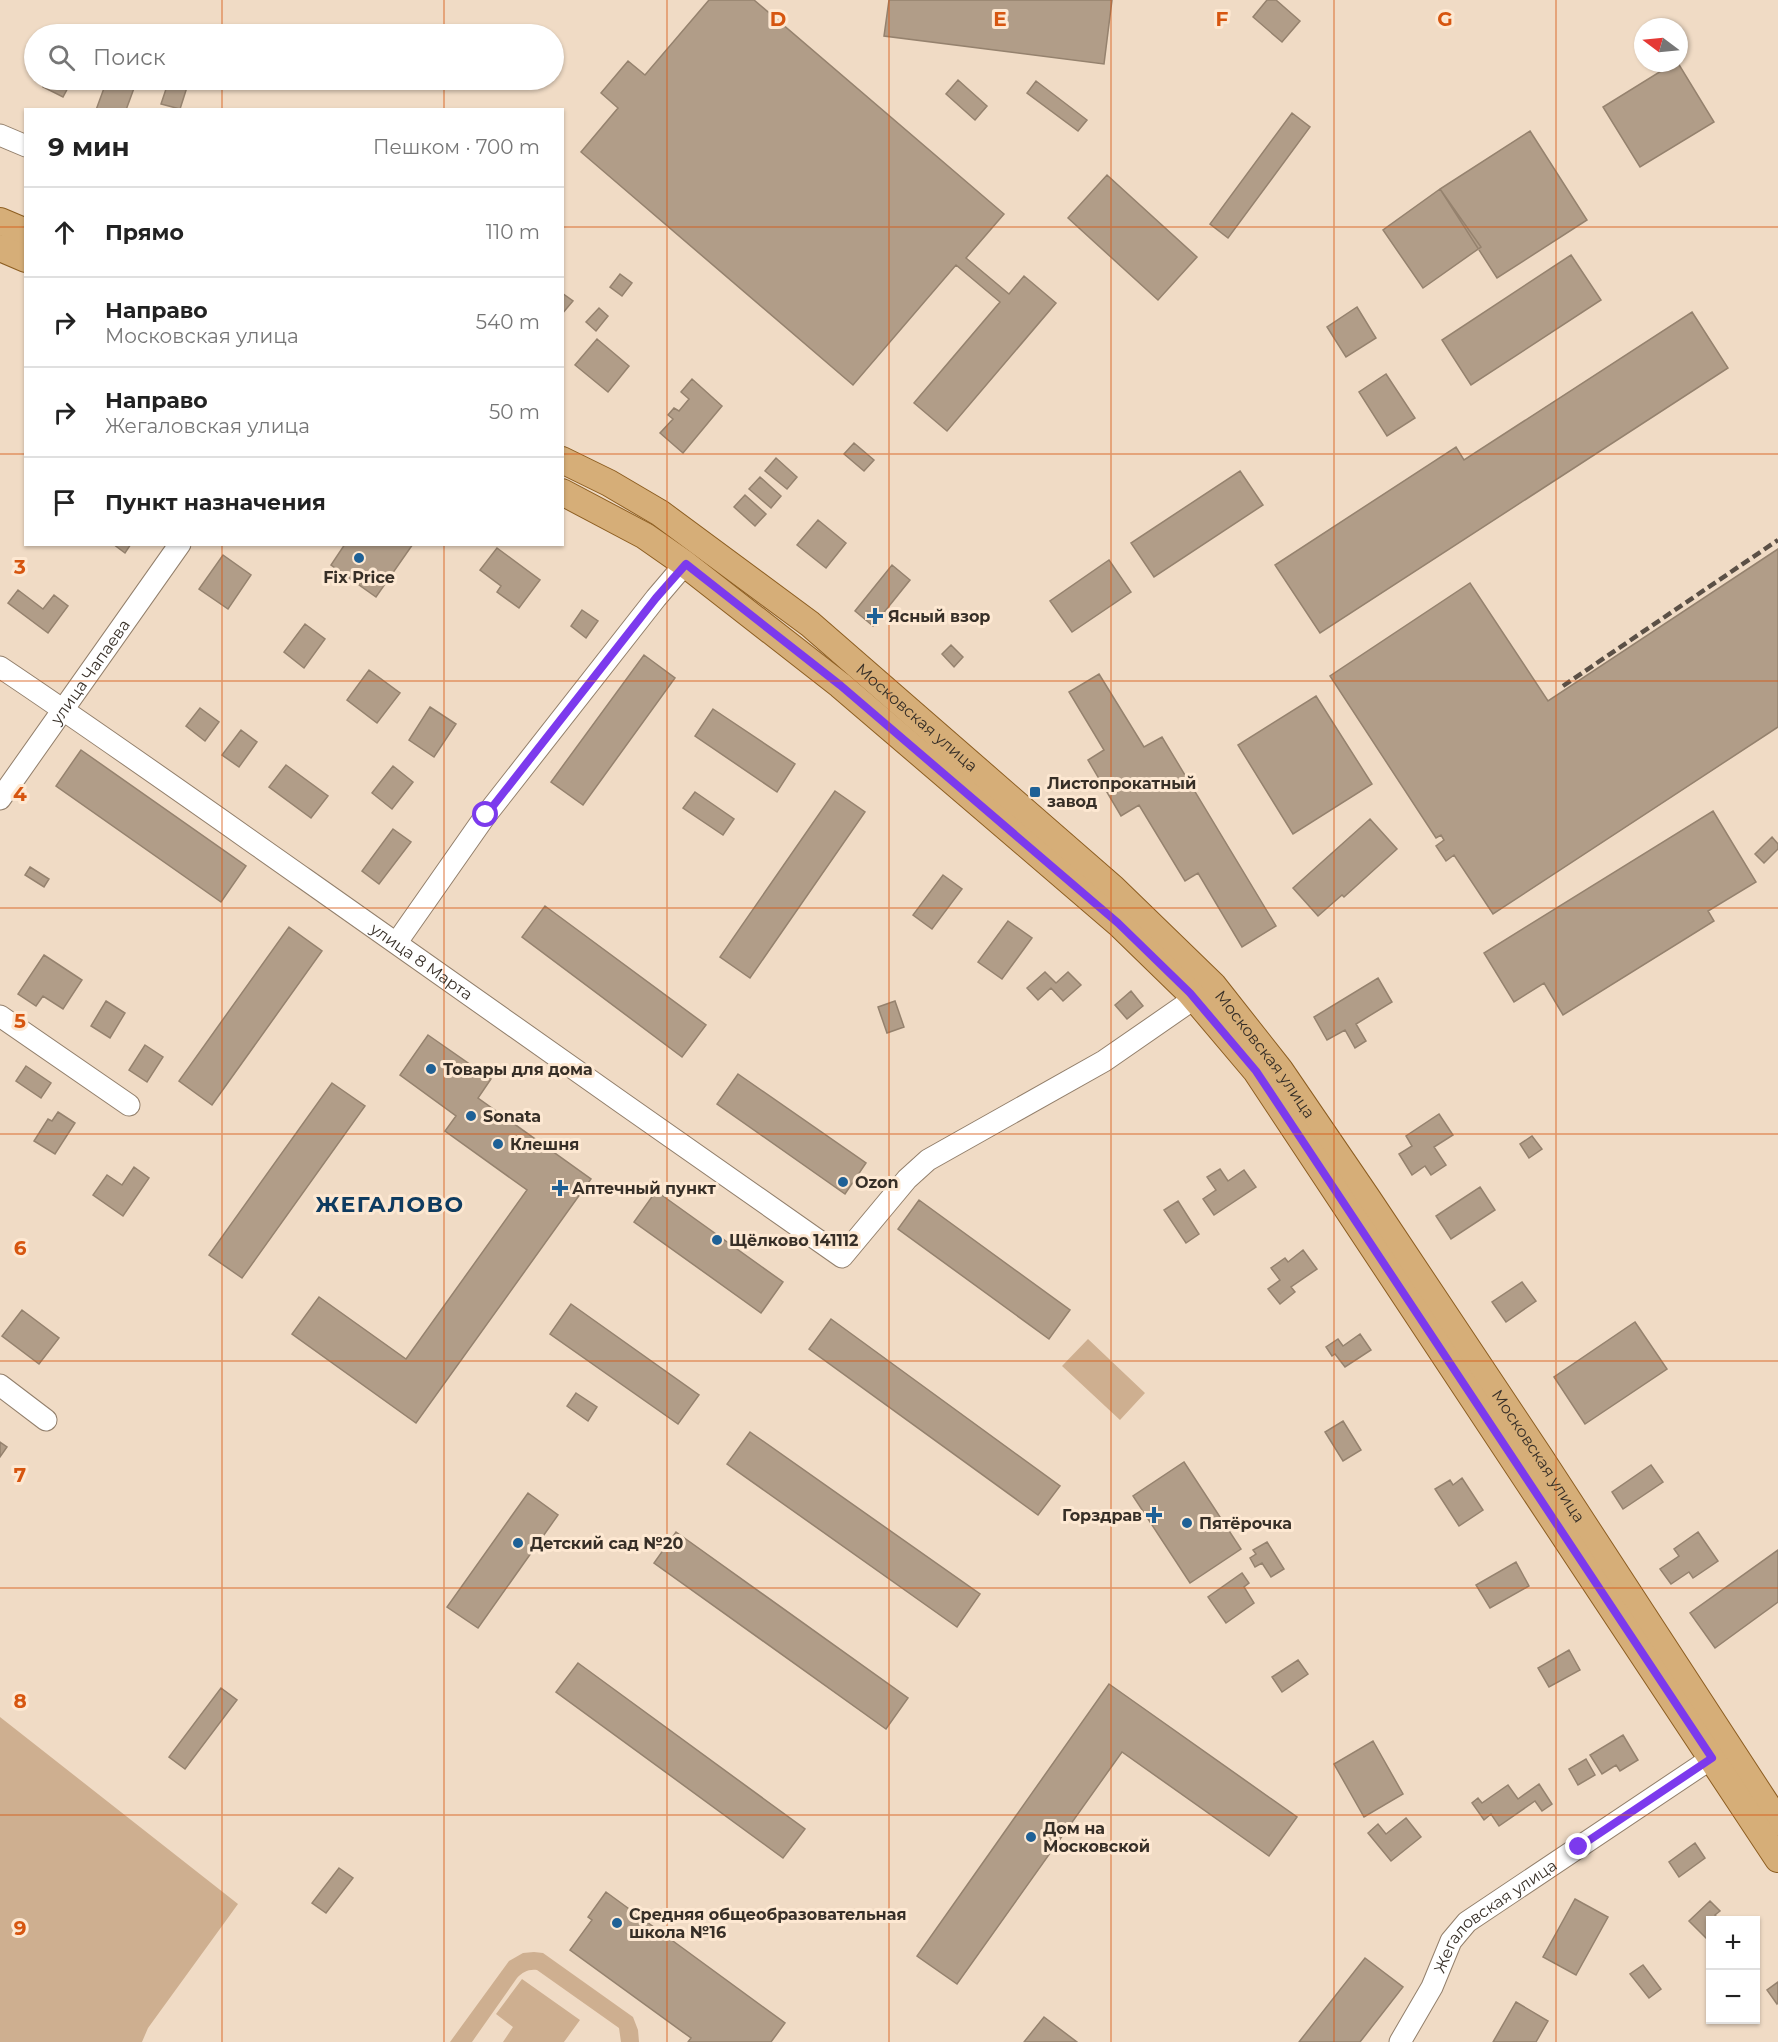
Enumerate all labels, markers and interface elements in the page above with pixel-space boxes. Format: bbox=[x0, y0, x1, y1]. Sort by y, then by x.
text: D bbox=[770, 7, 786, 31]
text: E bbox=[993, 7, 1007, 31]
text: F bbox=[1216, 7, 1229, 31]
text: G bbox=[1437, 7, 1453, 31]
north arrow bbox=[1634, 18, 1688, 72]
search box bbox=[24, 24, 564, 90]
icon: search bbox=[45, 41, 78, 74]
text: Поиск bbox=[93, 44, 165, 71]
text: 9 мин bbox=[48, 131, 130, 163]
text: Пешком · 700 m bbox=[373, 135, 540, 159]
icon: ahead bbox=[48, 216, 81, 249]
text: Прямо bbox=[105, 219, 184, 246]
text: 110 m bbox=[486, 220, 540, 244]
text: Направо bbox=[105, 297, 208, 324]
icon: right bbox=[48, 306, 81, 339]
text: 540 m bbox=[476, 310, 540, 334]
text: Московская улица bbox=[105, 324, 299, 348]
text: Направо bbox=[105, 387, 208, 414]
icon: right bbox=[48, 396, 81, 429]
text: 50 m bbox=[489, 400, 540, 424]
text: Жегаловская улица bbox=[105, 414, 310, 438]
icon: arrive bbox=[48, 486, 81, 519]
text: Пункт назначения bbox=[105, 489, 326, 516]
marker: Fix Price bbox=[352, 551, 366, 565]
text: 3 bbox=[13, 555, 26, 579]
place label: Fix Price bbox=[323, 568, 395, 587]
marker: Ясный взор bbox=[866, 607, 884, 625]
place label: Ясный взор bbox=[888, 607, 990, 626]
street label: улица Чапаева bbox=[46, 615, 133, 729]
street label: Московская улица bbox=[852, 659, 982, 775]
place label: Листопрокатный завод bbox=[1047, 774, 1196, 811]
text: 4 bbox=[13, 782, 27, 806]
marker: Листопрокатный завод bbox=[1028, 785, 1042, 799]
route start bbox=[472, 801, 498, 827]
street label: улица 8 Марта bbox=[366, 918, 477, 1004]
street label: Московская улица bbox=[1211, 986, 1319, 1122]
text: 5 bbox=[14, 1009, 26, 1033]
place label: Товары для дома bbox=[443, 1060, 593, 1079]
marker: Товары для дома bbox=[424, 1062, 438, 1076]
place label: Sonata bbox=[483, 1107, 541, 1126]
marker: Sonata bbox=[464, 1109, 478, 1123]
place label: Клешня bbox=[510, 1135, 579, 1154]
marker: Клешня bbox=[491, 1137, 505, 1151]
place label: Ozon bbox=[855, 1173, 899, 1192]
marker: Ozon bbox=[836, 1175, 850, 1189]
place label: Аптечный пункт bbox=[572, 1179, 716, 1198]
marker: Аптечный пункт bbox=[553, 1181, 567, 1195]
district label: ЖЕГАЛОВО bbox=[316, 1191, 464, 1218]
place label: Щёлково 141112 bbox=[729, 1231, 858, 1250]
marker: Щёлково 141112 bbox=[710, 1233, 724, 1247]
text: 6 bbox=[14, 1236, 27, 1260]
street label: Московская улица bbox=[1488, 1386, 1589, 1526]
text: 7 bbox=[14, 1463, 26, 1487]
place label: Горздрав bbox=[1062, 1506, 1142, 1525]
marker: Горздрав bbox=[1147, 1508, 1161, 1522]
place label: Пятёрочка bbox=[1199, 1514, 1292, 1533]
marker: Пятёрочка bbox=[1180, 1516, 1194, 1530]
place label: Детский сад №20 bbox=[530, 1534, 683, 1553]
marker: Детский сад №20 bbox=[511, 1536, 525, 1550]
text: 8 bbox=[13, 1689, 27, 1713]
place label: Дом на Московской bbox=[1043, 1819, 1150, 1856]
marker: Дом на Московской bbox=[1024, 1830, 1038, 1844]
route end bbox=[1565, 1833, 1591, 1859]
street label: Жегаловская улица bbox=[1429, 1855, 1560, 1975]
place label: Средняя общеобразовательная школа №16 bbox=[629, 1905, 906, 1942]
text: 9 bbox=[14, 1916, 26, 1940]
marker: Средняя общеобразовательная школа №16 bbox=[610, 1916, 624, 1930]
map controls bbox=[1706, 1916, 1760, 2024]
button: + bbox=[1706, 1916, 1760, 1970]
button: − bbox=[1706, 1970, 1760, 2024]

